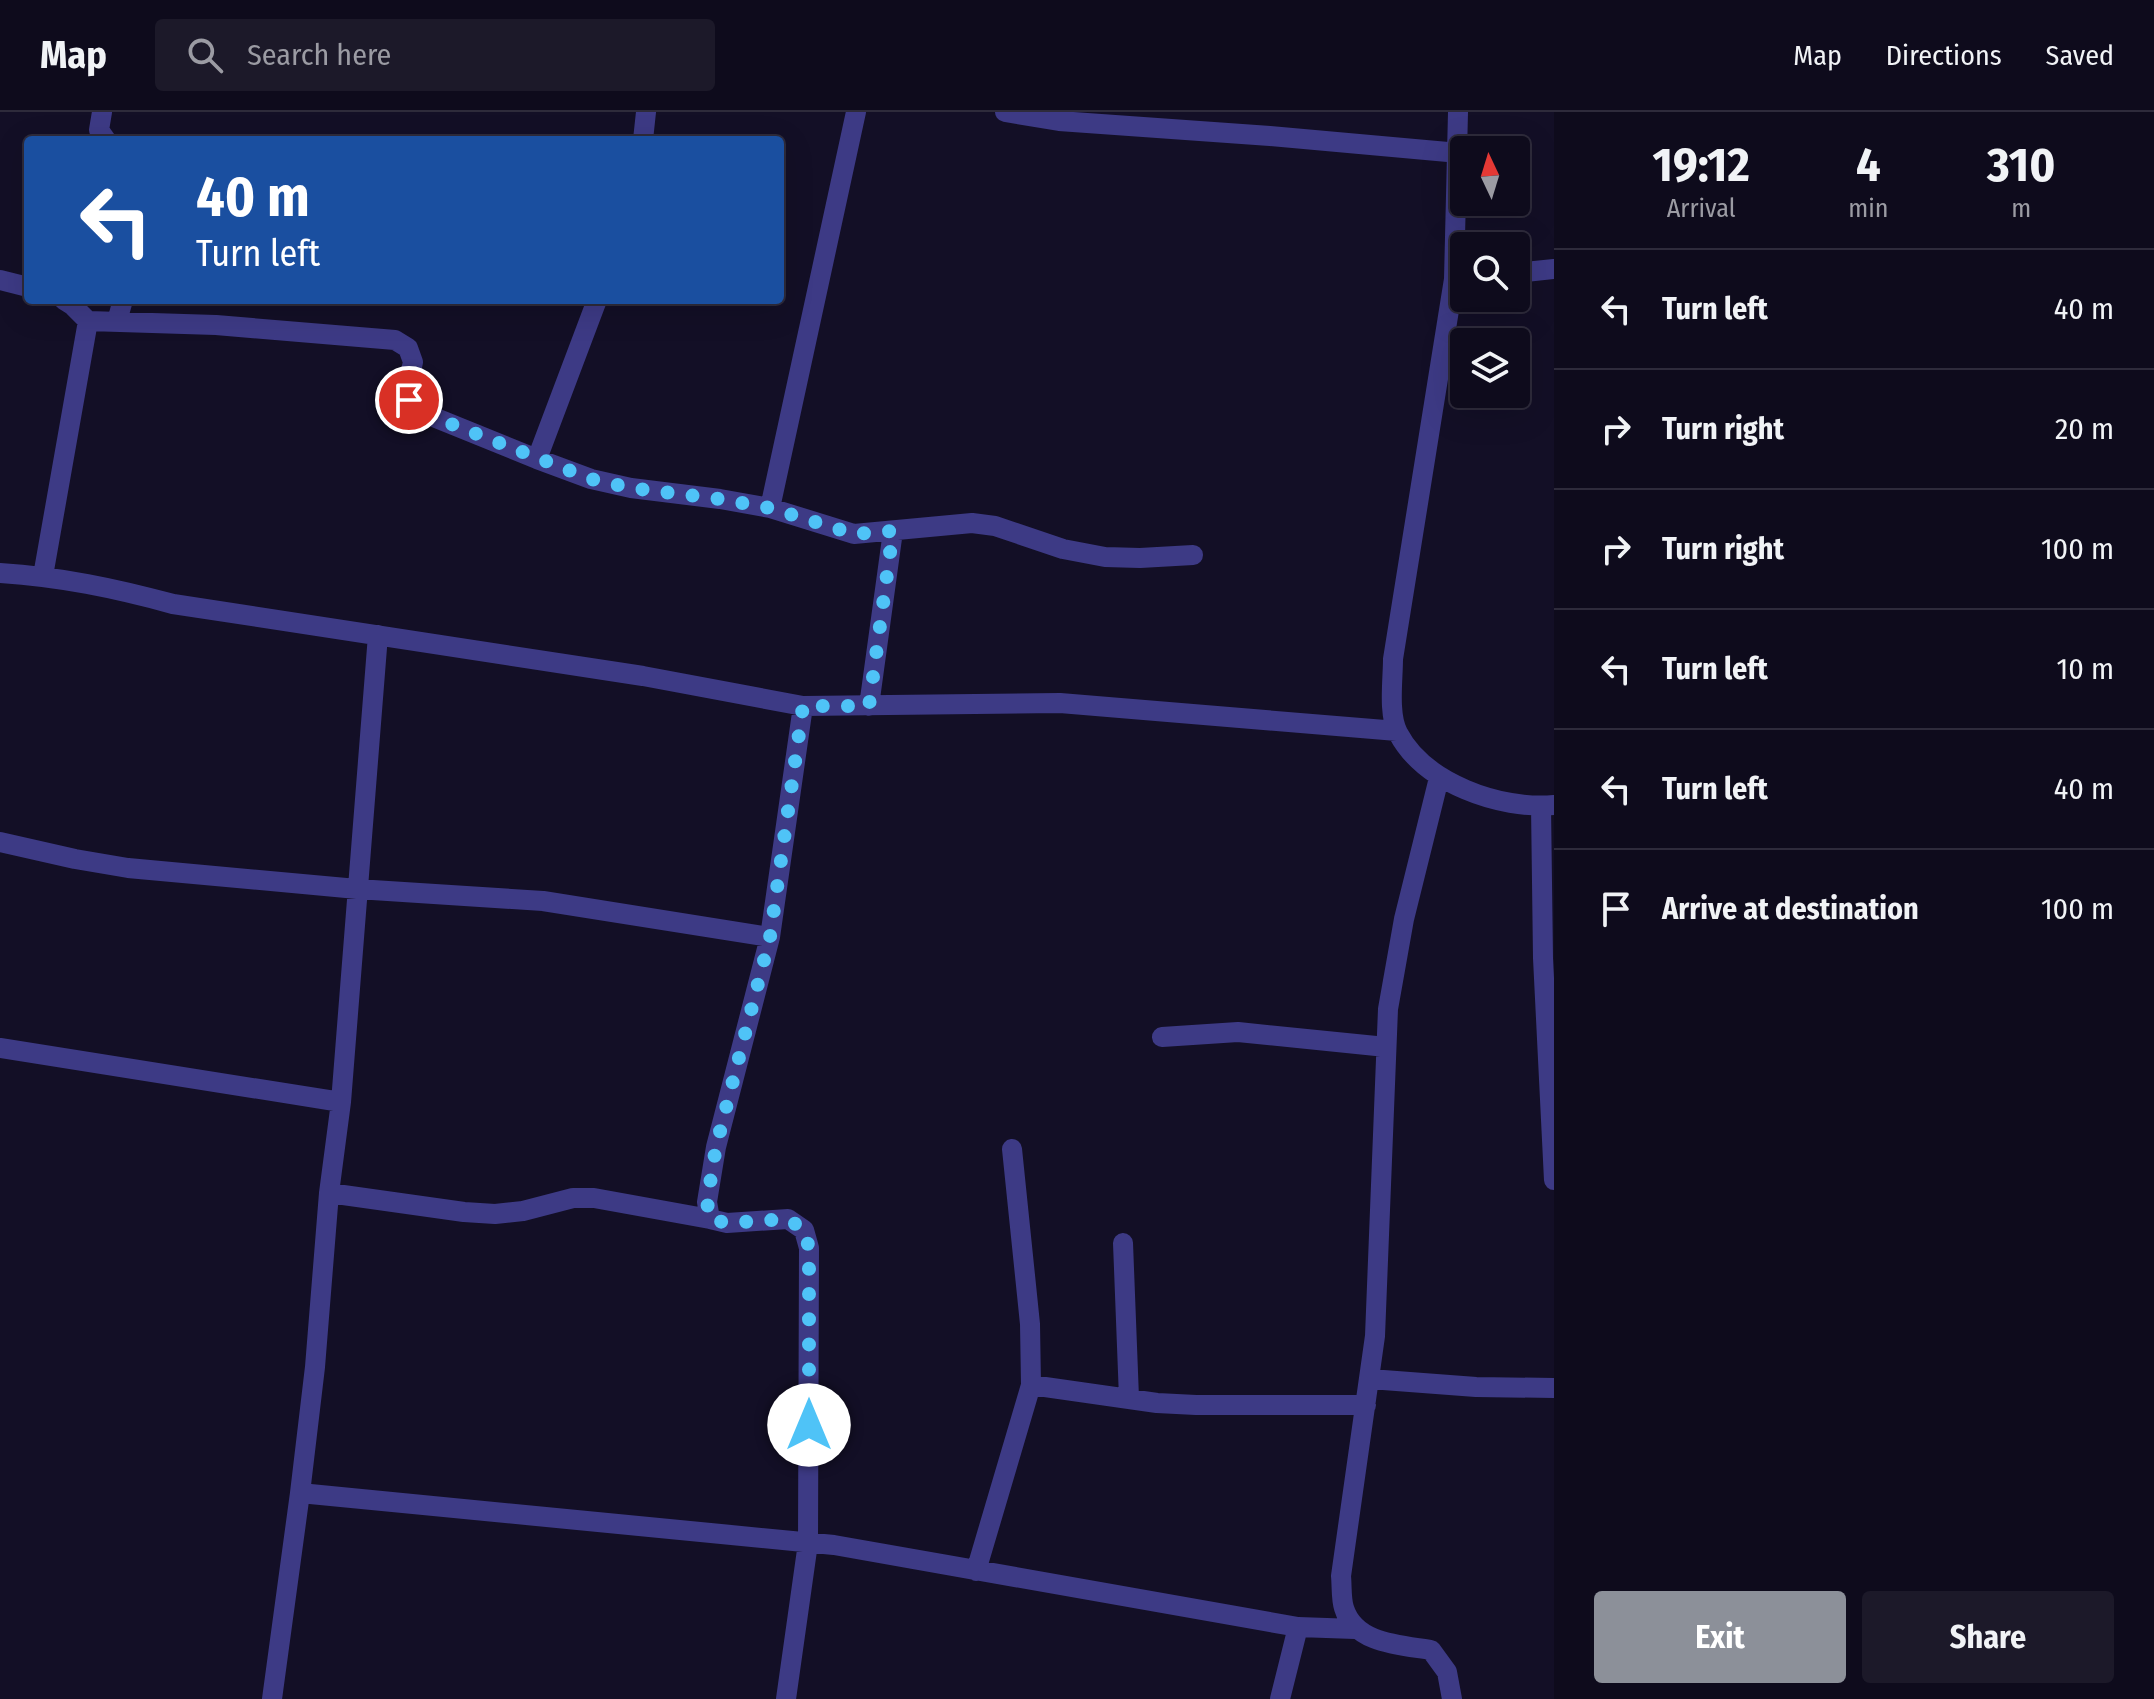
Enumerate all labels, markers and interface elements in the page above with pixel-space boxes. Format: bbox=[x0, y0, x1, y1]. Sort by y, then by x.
search box bbox=[155, 19, 715, 91]
text: Map bbox=[40, 32, 107, 78]
icon: search bbox=[183, 33, 227, 77]
text: Search here bbox=[247, 37, 391, 73]
text: Map bbox=[1793, 39, 1842, 72]
text: Directions bbox=[1886, 39, 2002, 72]
text: Saved bbox=[2046, 39, 2114, 72]
north arrow bbox=[1450, 136, 1530, 216]
map controls bbox=[1450, 136, 1530, 408]
text: 19:12 bbox=[1653, 136, 1750, 194]
text: 4 bbox=[1856, 136, 1881, 194]
text: 310 bbox=[1987, 136, 2055, 194]
text: 40 m bbox=[196, 164, 310, 231]
icon: left bbox=[64, 168, 168, 272]
text: Arrival bbox=[1667, 193, 1736, 224]
text: min bbox=[1848, 193, 1888, 224]
text: m bbox=[2011, 193, 2031, 224]
text: Turn left bbox=[196, 232, 320, 276]
button: search bbox=[1450, 232, 1530, 312]
icon: left bbox=[1594, 287, 1638, 331]
text: Turn left bbox=[1662, 291, 1768, 327]
text: 40 m bbox=[2054, 291, 2114, 327]
button: layers bbox=[1450, 328, 1530, 408]
pin bbox=[375, 366, 443, 434]
icon: arrive bbox=[387, 378, 431, 422]
icon: right bbox=[1594, 407, 1638, 451]
text: Turn right bbox=[1662, 411, 1784, 447]
text: 20 m bbox=[2055, 411, 2114, 447]
icon: right bbox=[1594, 527, 1638, 571]
text: Turn right bbox=[1662, 531, 1784, 567]
text: 100 m bbox=[2041, 531, 2114, 567]
icon: left bbox=[1594, 647, 1638, 691]
text: Turn left bbox=[1662, 651, 1768, 687]
text: 10 m bbox=[2057, 651, 2114, 687]
icon: left bbox=[1594, 767, 1638, 811]
text: Turn left bbox=[1662, 771, 1768, 807]
text: 40 m bbox=[2054, 771, 2114, 807]
icon: arrive bbox=[1594, 887, 1638, 931]
text: Arrive at destination bbox=[1662, 891, 1919, 927]
text: 100 m bbox=[2041, 891, 2114, 927]
position arrow bbox=[767, 1383, 851, 1467]
button: Exit bbox=[1594, 1591, 1846, 1683]
button: Share bbox=[1862, 1591, 2114, 1683]

